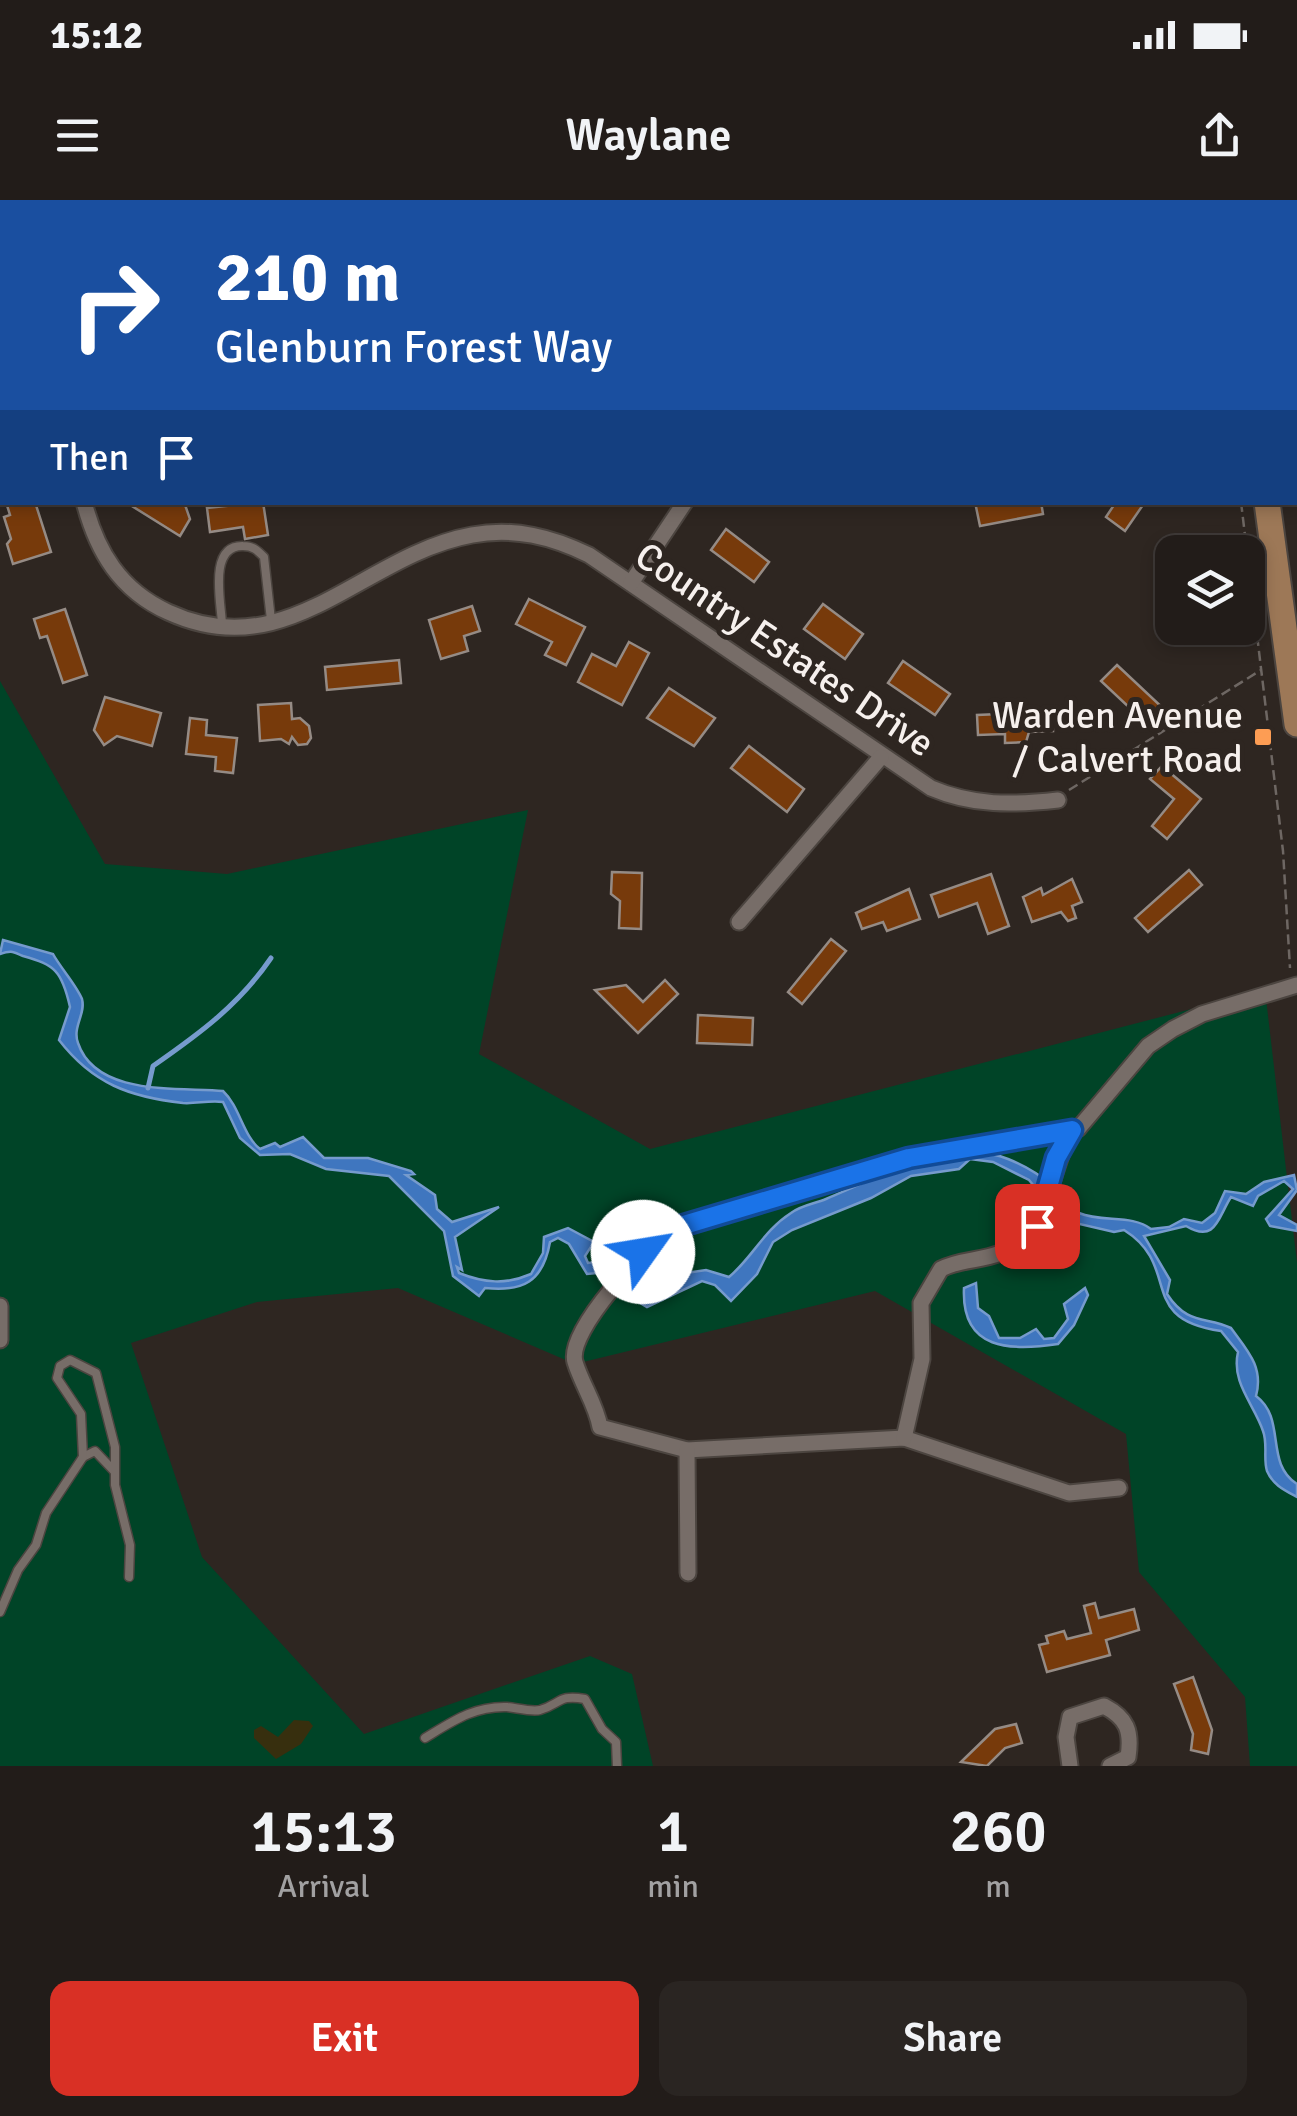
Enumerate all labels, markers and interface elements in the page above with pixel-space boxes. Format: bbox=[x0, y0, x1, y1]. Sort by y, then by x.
text: 15:12 bbox=[50, 12, 143, 59]
icon: menu bbox=[50, 108, 105, 163]
text: Waylane bbox=[566, 108, 731, 163]
icon: share bbox=[1192, 108, 1247, 163]
text: 210 m bbox=[215, 234, 400, 320]
icon: right bbox=[50, 240, 180, 370]
text: Glenburn Forest Way bbox=[215, 320, 612, 375]
icon: arrive bbox=[149, 430, 204, 485]
text: Then bbox=[50, 434, 129, 481]
street label: Country Estates Drive bbox=[626, 532, 943, 767]
map controls bbox=[1155, 535, 1265, 645]
button: layers bbox=[1155, 535, 1265, 645]
place label: Warden Avenue / Calvert Road bbox=[992, 692, 1243, 783]
marker: Warden Avenue / Calvert Road bbox=[1252, 726, 1274, 748]
pin bbox=[995, 1184, 1080, 1269]
icon: arrive bbox=[1010, 1199, 1065, 1254]
position arrow bbox=[591, 1200, 695, 1304]
text: 15:13 bbox=[250, 1795, 397, 1869]
text: 1 bbox=[657, 1795, 689, 1869]
text: 260 bbox=[949, 1795, 1047, 1869]
text: Arrival bbox=[278, 1867, 370, 1906]
text: min bbox=[647, 1867, 699, 1906]
text: m bbox=[985, 1867, 1011, 1906]
button: Exit bbox=[50, 1981, 639, 2096]
button: Share bbox=[659, 1981, 1247, 2096]

